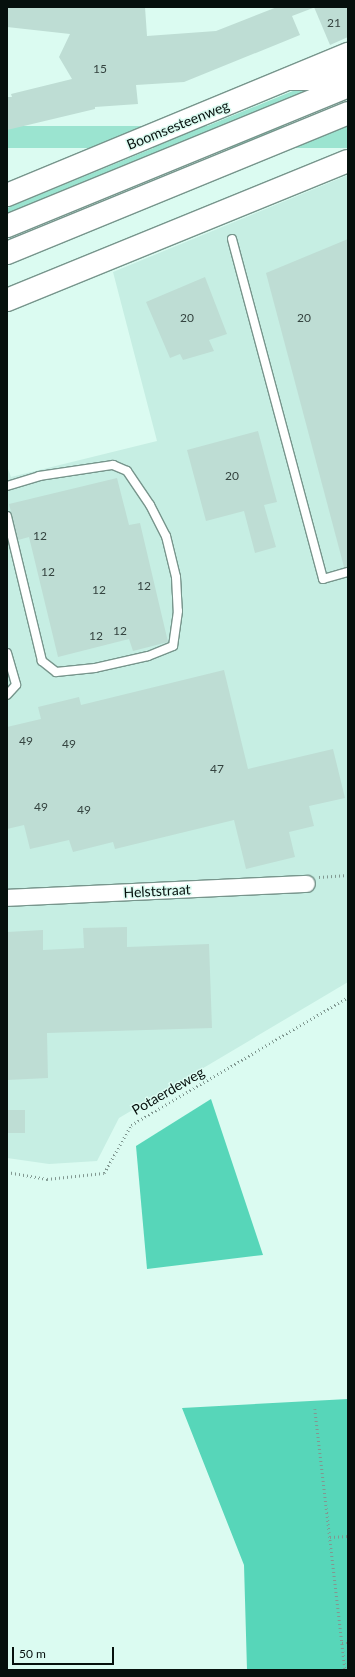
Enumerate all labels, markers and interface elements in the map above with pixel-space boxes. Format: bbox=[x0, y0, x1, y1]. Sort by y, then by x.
house number: 21 bbox=[327, 16, 341, 30]
house number: 15 bbox=[93, 62, 107, 76]
street label: Boomsesteenweg bbox=[124, 97, 232, 153]
house number: 20 bbox=[180, 311, 194, 325]
house number: 20 bbox=[297, 311, 311, 325]
house number: 20 bbox=[225, 469, 239, 483]
house number: 12 bbox=[33, 529, 47, 543]
house number: 12 bbox=[41, 565, 55, 579]
house number: 12 bbox=[137, 579, 151, 593]
house number: 12 bbox=[92, 583, 106, 597]
house number: 12 bbox=[113, 624, 127, 638]
house number: 12 bbox=[89, 629, 103, 643]
house number: 49 bbox=[19, 734, 33, 748]
house number: 49 bbox=[62, 737, 76, 751]
house number: 47 bbox=[210, 762, 224, 776]
house number: 49 bbox=[34, 800, 48, 814]
house number: 49 bbox=[77, 803, 91, 817]
street label: Helststraat bbox=[123, 881, 191, 901]
street label: Potaerdeweg bbox=[129, 1064, 207, 1118]
scale bar bbox=[14, 1639, 116, 1665]
text: 50 m bbox=[19, 1646, 46, 1661]

